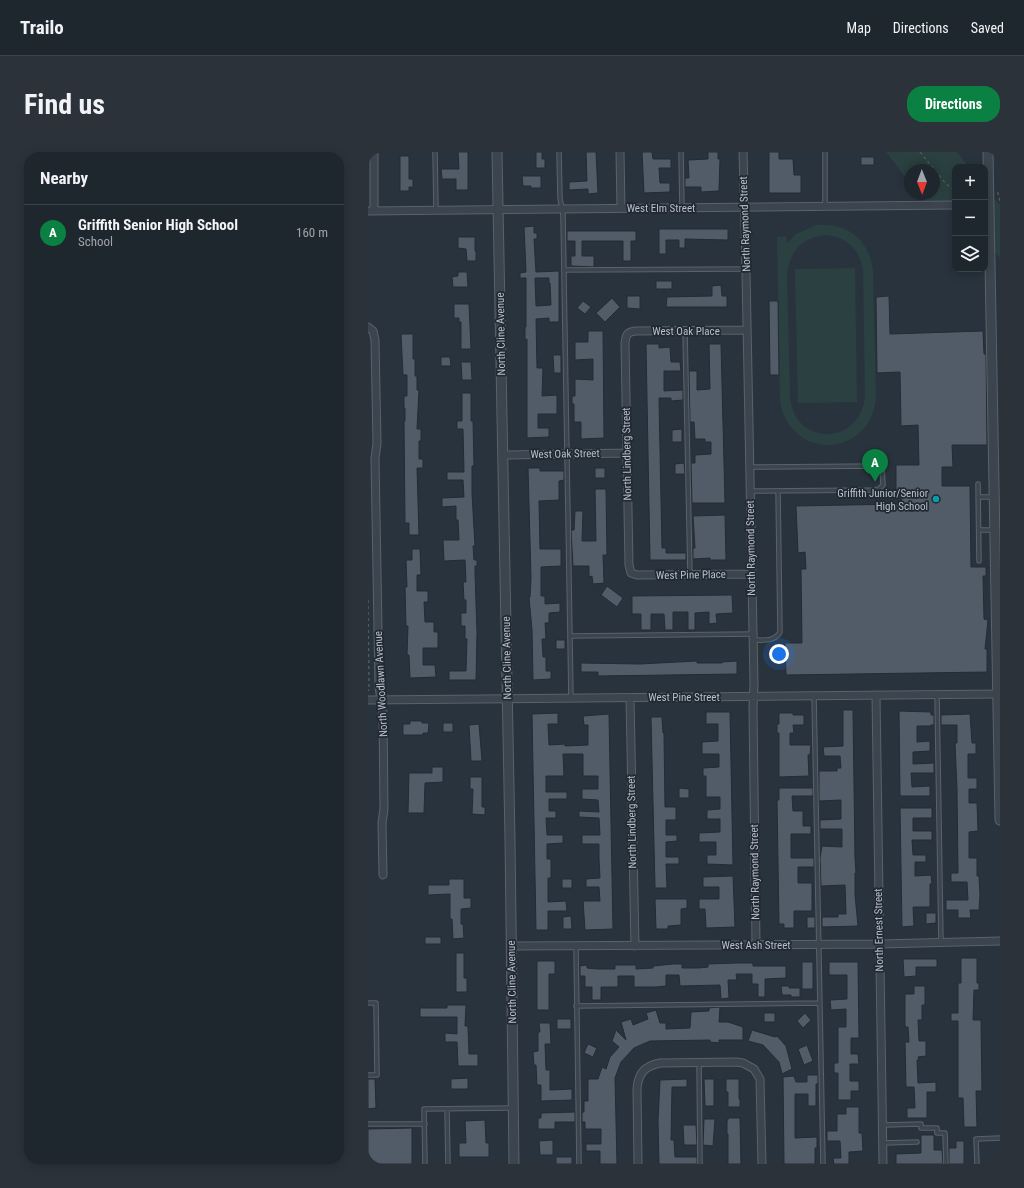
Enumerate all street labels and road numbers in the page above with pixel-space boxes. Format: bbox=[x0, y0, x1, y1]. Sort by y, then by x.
street label: North Raymond Street bbox=[737, 176, 753, 272]
street label: West Elm Street bbox=[627, 202, 695, 215]
street label: North Cline Avenue bbox=[494, 292, 508, 376]
street label: West Oak Place bbox=[652, 325, 720, 338]
street label: North Lindberg Street bbox=[620, 407, 634, 501]
street label: West Oak Street bbox=[530, 447, 600, 461]
street label: North Raymond Street bbox=[744, 500, 758, 596]
street label: West Pine Place bbox=[656, 568, 726, 582]
street label: North Cline Avenue bbox=[500, 616, 514, 700]
street label: North Woodlawn Avenue bbox=[372, 631, 390, 737]
street label: West Pine Street bbox=[648, 691, 720, 704]
street label: North Lindberg Street bbox=[625, 775, 639, 869]
street label: North Raymond Street bbox=[748, 824, 762, 920]
street label: North Ernest Street bbox=[872, 888, 886, 972]
street label: West Ash Street bbox=[721, 939, 791, 952]
street label: North Cline Avenue bbox=[505, 940, 519, 1024]

